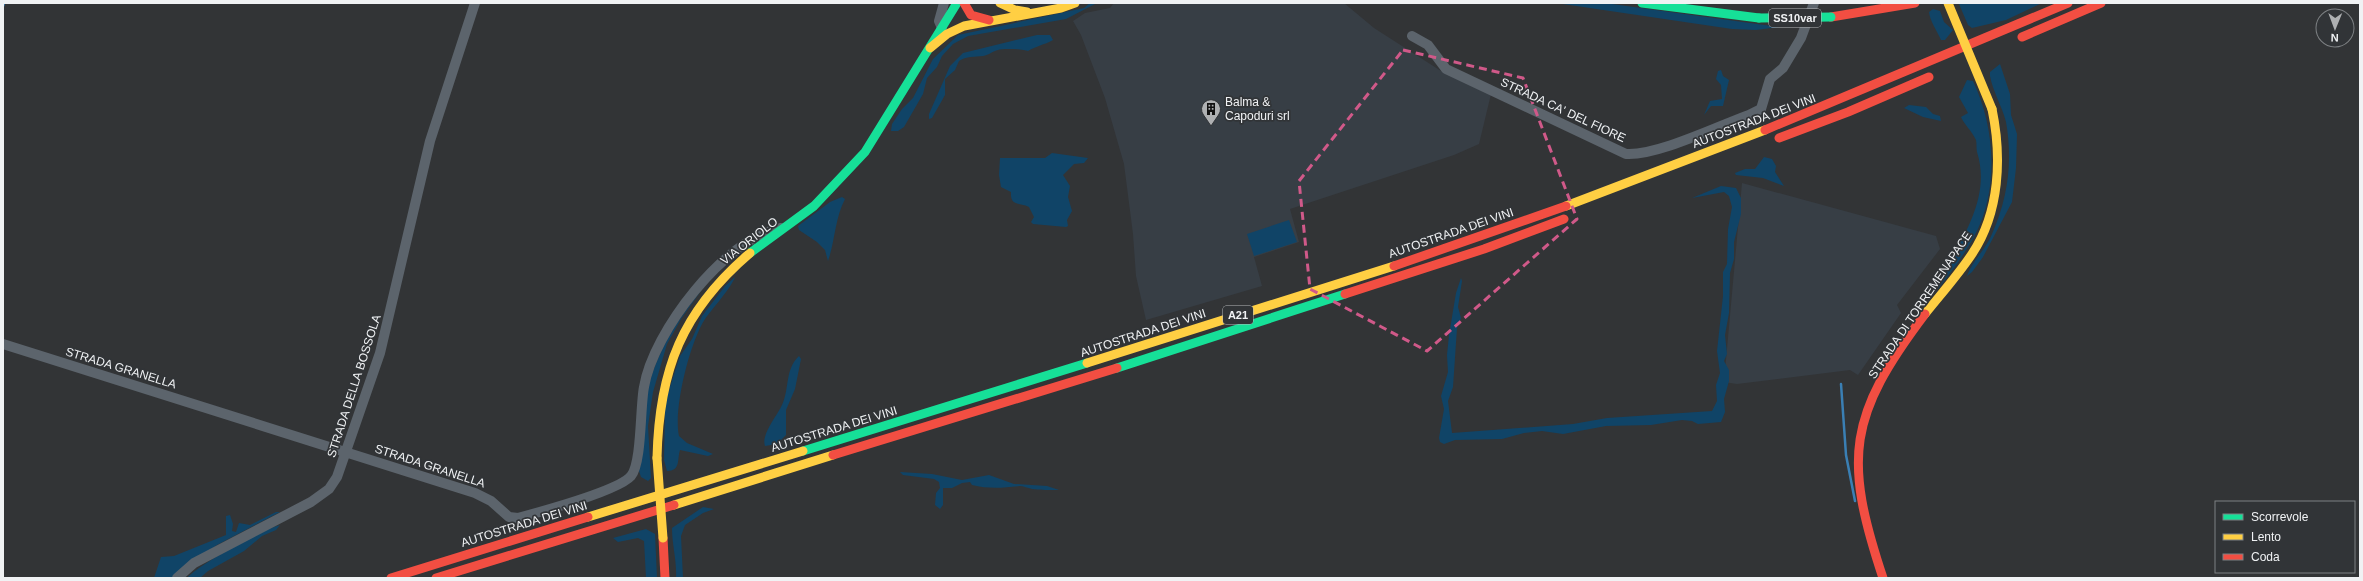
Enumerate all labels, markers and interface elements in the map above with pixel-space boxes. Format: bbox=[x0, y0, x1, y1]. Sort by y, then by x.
north arrow bbox=[2315, 8, 2355, 48]
road number: SS10var bbox=[1769, 9, 1821, 27]
text: N bbox=[2331, 32, 2339, 44]
street label: STRADA CA' DEL FIORE bbox=[1498, 75, 1628, 145]
street label: AUTOSTRADA DEI VINI bbox=[1690, 91, 1818, 151]
place label: Balma & Capoduri srl bbox=[1225, 95, 1290, 123]
building icon: Balma & Capoduri srl bbox=[1200, 98, 1222, 126]
street label: AUTOSTRADA DEI VINI bbox=[1387, 205, 1515, 261]
street label: VIA ORIOLO bbox=[718, 214, 780, 268]
street label: STRADA DI TORREMENAPACE bbox=[1865, 229, 1975, 381]
street label: AUTOSTRADA DEI VINI bbox=[1078, 306, 1208, 360]
road number: A21 bbox=[1223, 306, 1253, 324]
street label: STRADA DELLA BOSSOLA bbox=[324, 313, 384, 459]
street label: STRADA GRANELLA bbox=[64, 344, 178, 392]
street label: AUTOSTRADA DEI VINI bbox=[769, 403, 899, 455]
street label: STRADA GRANELLA bbox=[373, 442, 487, 490]
street label: AUTOSTRADA DEI VINI bbox=[459, 498, 589, 550]
legend bbox=[2215, 501, 2355, 573]
text: Scorrevole bbox=[2251, 510, 2309, 524]
text: Lento bbox=[2251, 530, 2281, 544]
text: Coda bbox=[2251, 550, 2280, 564]

